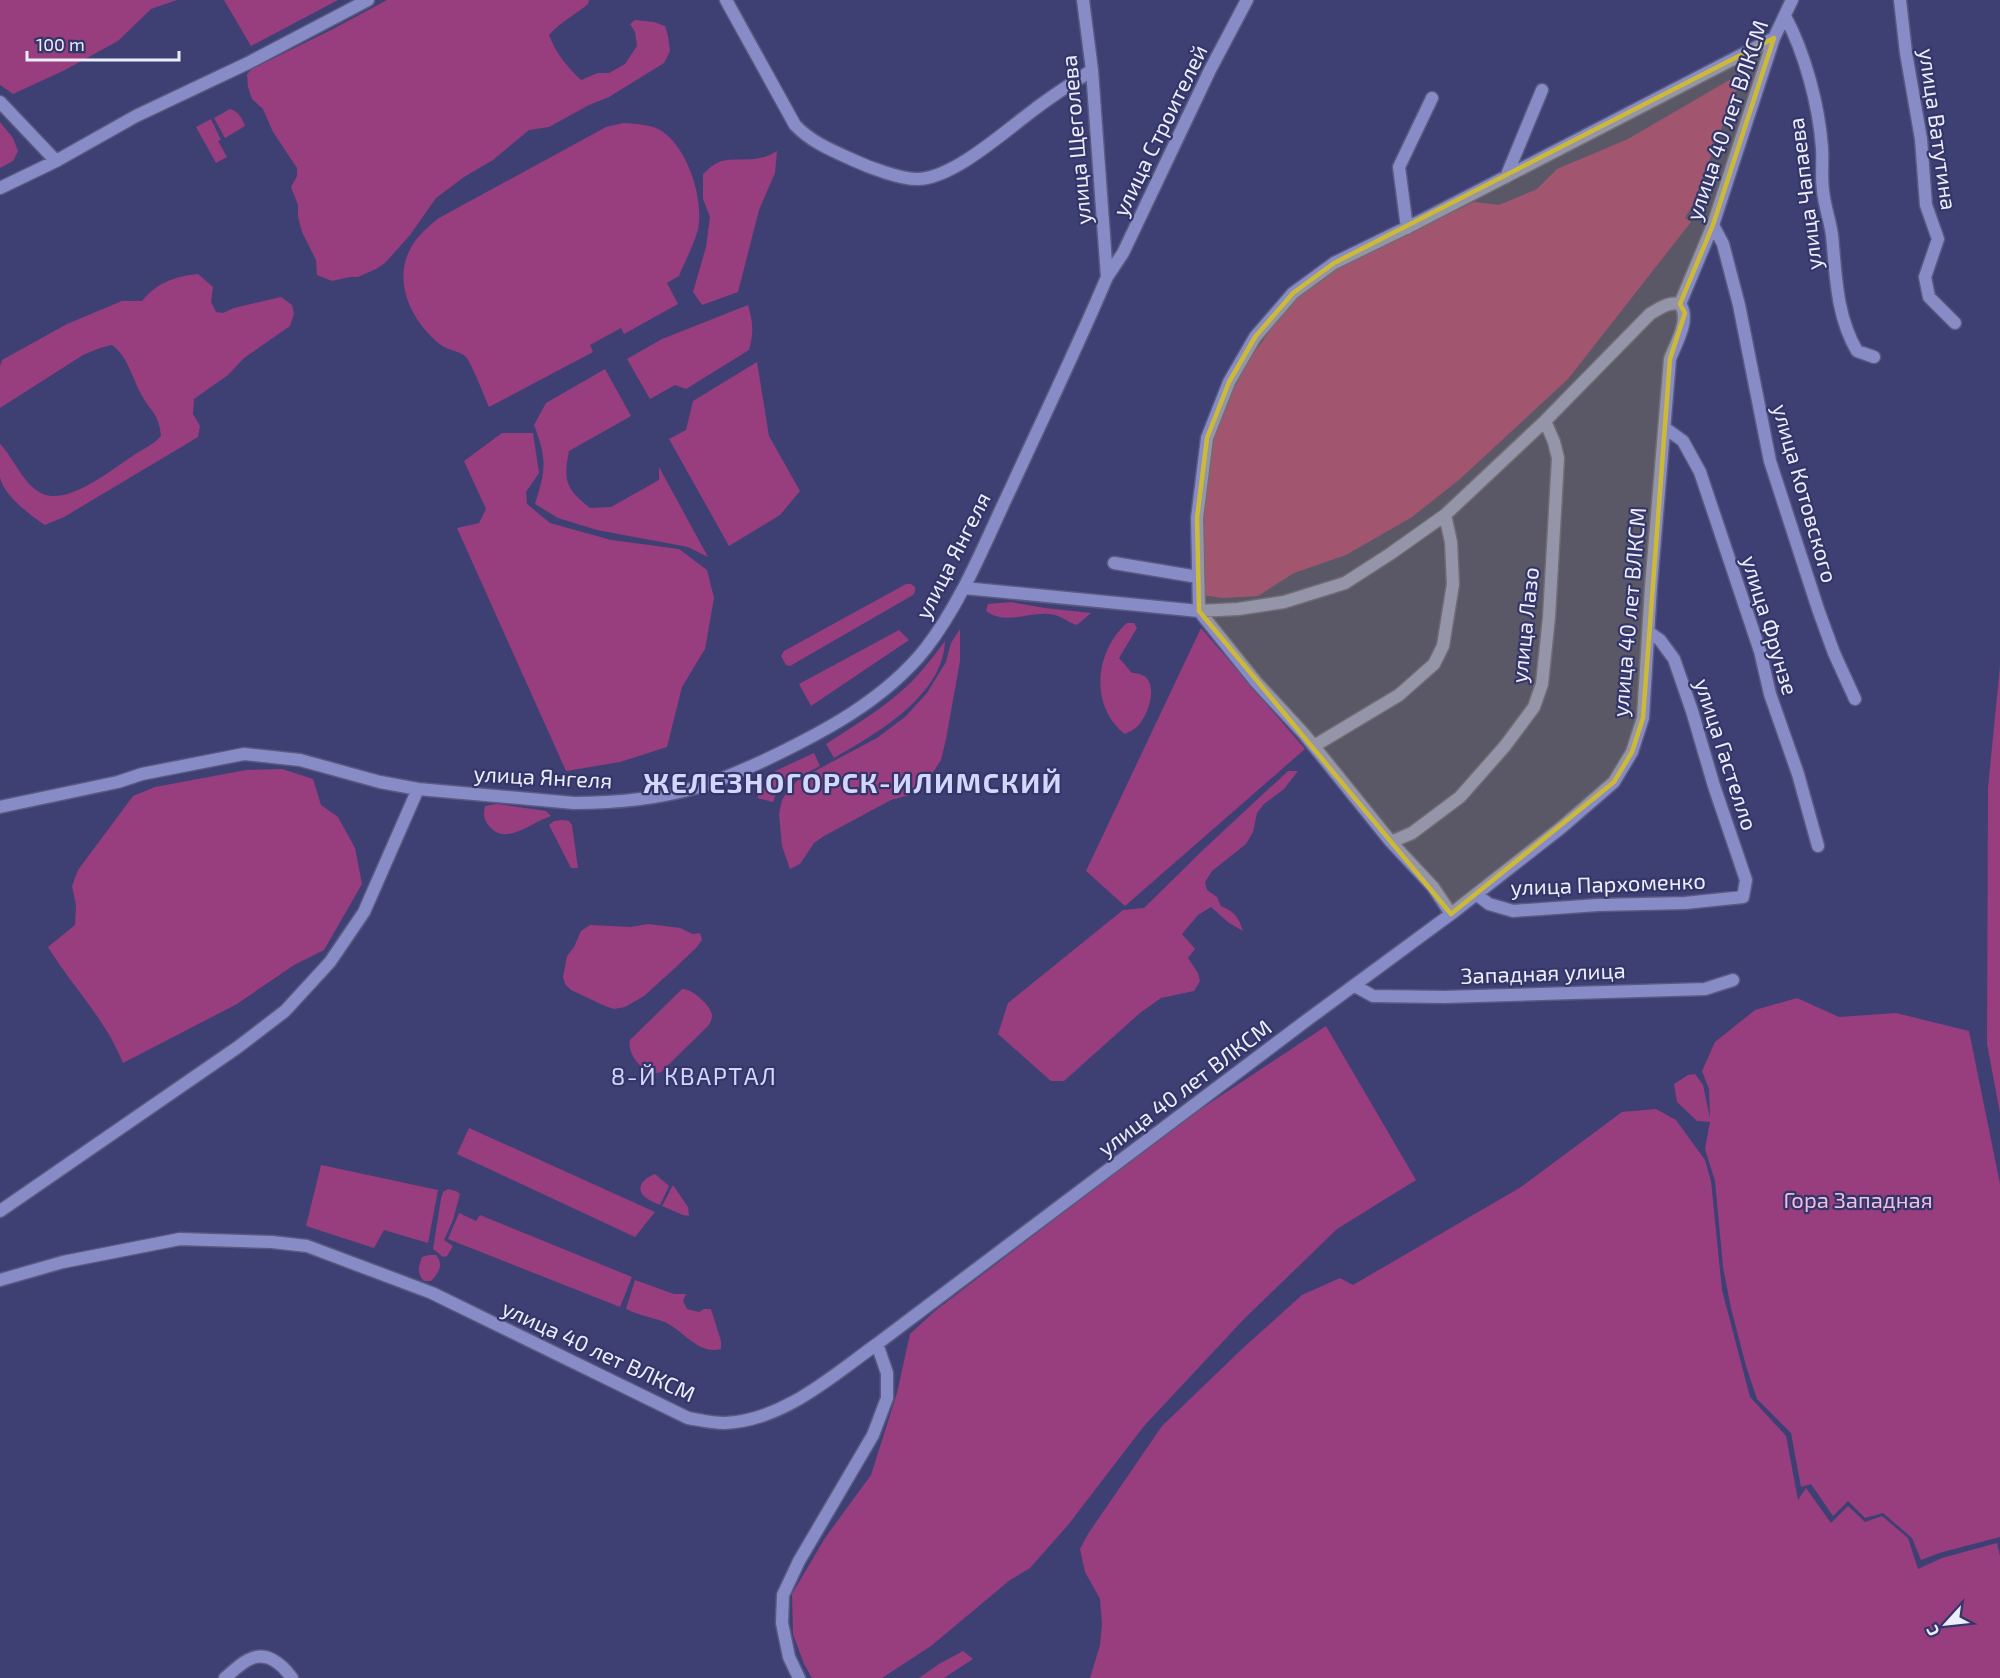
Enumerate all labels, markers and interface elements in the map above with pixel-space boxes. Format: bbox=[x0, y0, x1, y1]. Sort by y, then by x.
street label: улица 40 лет ВЛКСМ bbox=[1679, 16, 1773, 224]
scale bar bbox=[27, 24, 178, 62]
text: 100 m bbox=[36, 33, 85, 55]
street label: улица Строителей bbox=[1106, 40, 1213, 220]
street label: улица Ватутина bbox=[1914, 46, 1963, 212]
street label: улица Щеголева bbox=[1055, 54, 1096, 226]
street label: улица Чапаева bbox=[1782, 116, 1827, 272]
street label: улица Котовского bbox=[1767, 401, 1844, 586]
street label: улица Янгеля bbox=[909, 487, 996, 623]
street label: улица 40 лет ВЛКСМ bbox=[1606, 506, 1651, 718]
street label: улица Фрунзе bbox=[1736, 552, 1805, 698]
street label: улица Лазо bbox=[1505, 566, 1544, 684]
street label: улица Гастелло bbox=[1689, 675, 1764, 833]
street label: улица Янгеля bbox=[473, 759, 613, 794]
district label: ЖЕЛЕЗНОГОРСК-ИЛИМСКИЙ bbox=[643, 765, 1063, 799]
street label: улица Пархоменко bbox=[1510, 867, 1706, 900]
street label: Западная улица bbox=[1460, 956, 1626, 989]
street label: улица 40 лет ВЛКСМ bbox=[1092, 1013, 1276, 1161]
district label: 8-Й КВАРТАЛ bbox=[611, 1061, 777, 1090]
park label: Гора Западная bbox=[1783, 1186, 1933, 1212]
street label: улица 40 лет ВЛКСМ bbox=[498, 1294, 700, 1407]
north arrow bbox=[1916, 1594, 1976, 1654]
text: С bbox=[1922, 1623, 1943, 1640]

